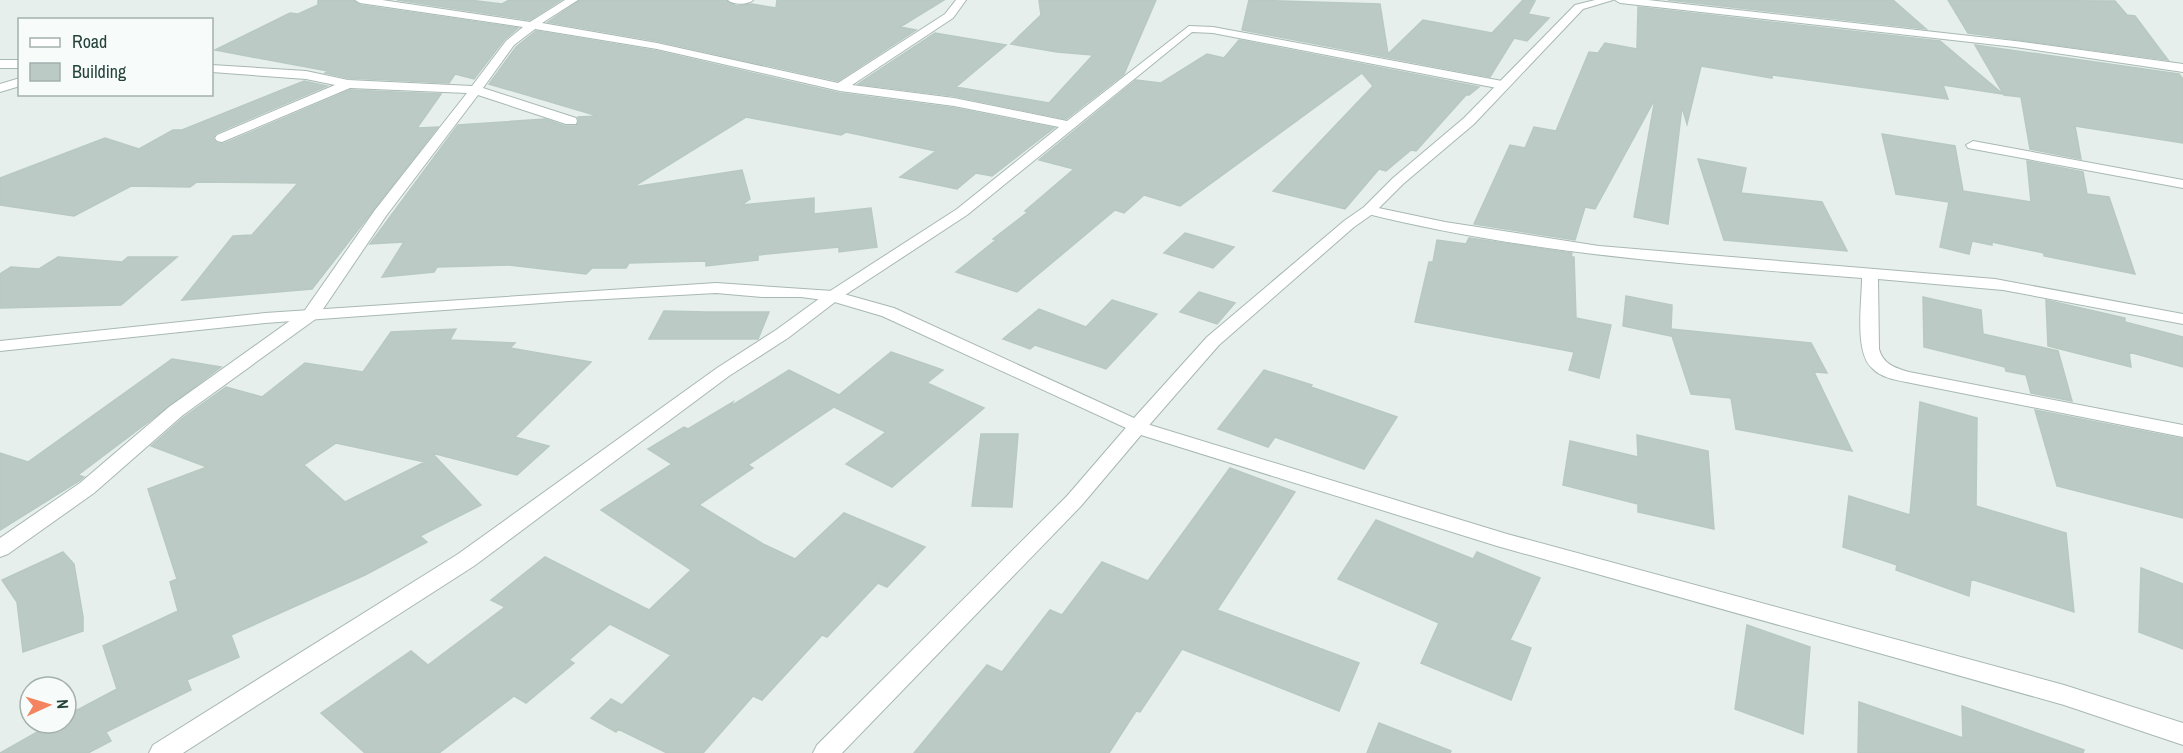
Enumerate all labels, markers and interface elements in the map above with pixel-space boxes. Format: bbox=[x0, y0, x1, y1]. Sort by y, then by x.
legend bbox=[18, 18, 213, 96]
text: Road bbox=[72, 29, 107, 54]
text: Building bbox=[72, 59, 127, 84]
north arrow bbox=[18, 675, 78, 735]
text: N bbox=[52, 698, 74, 709]

